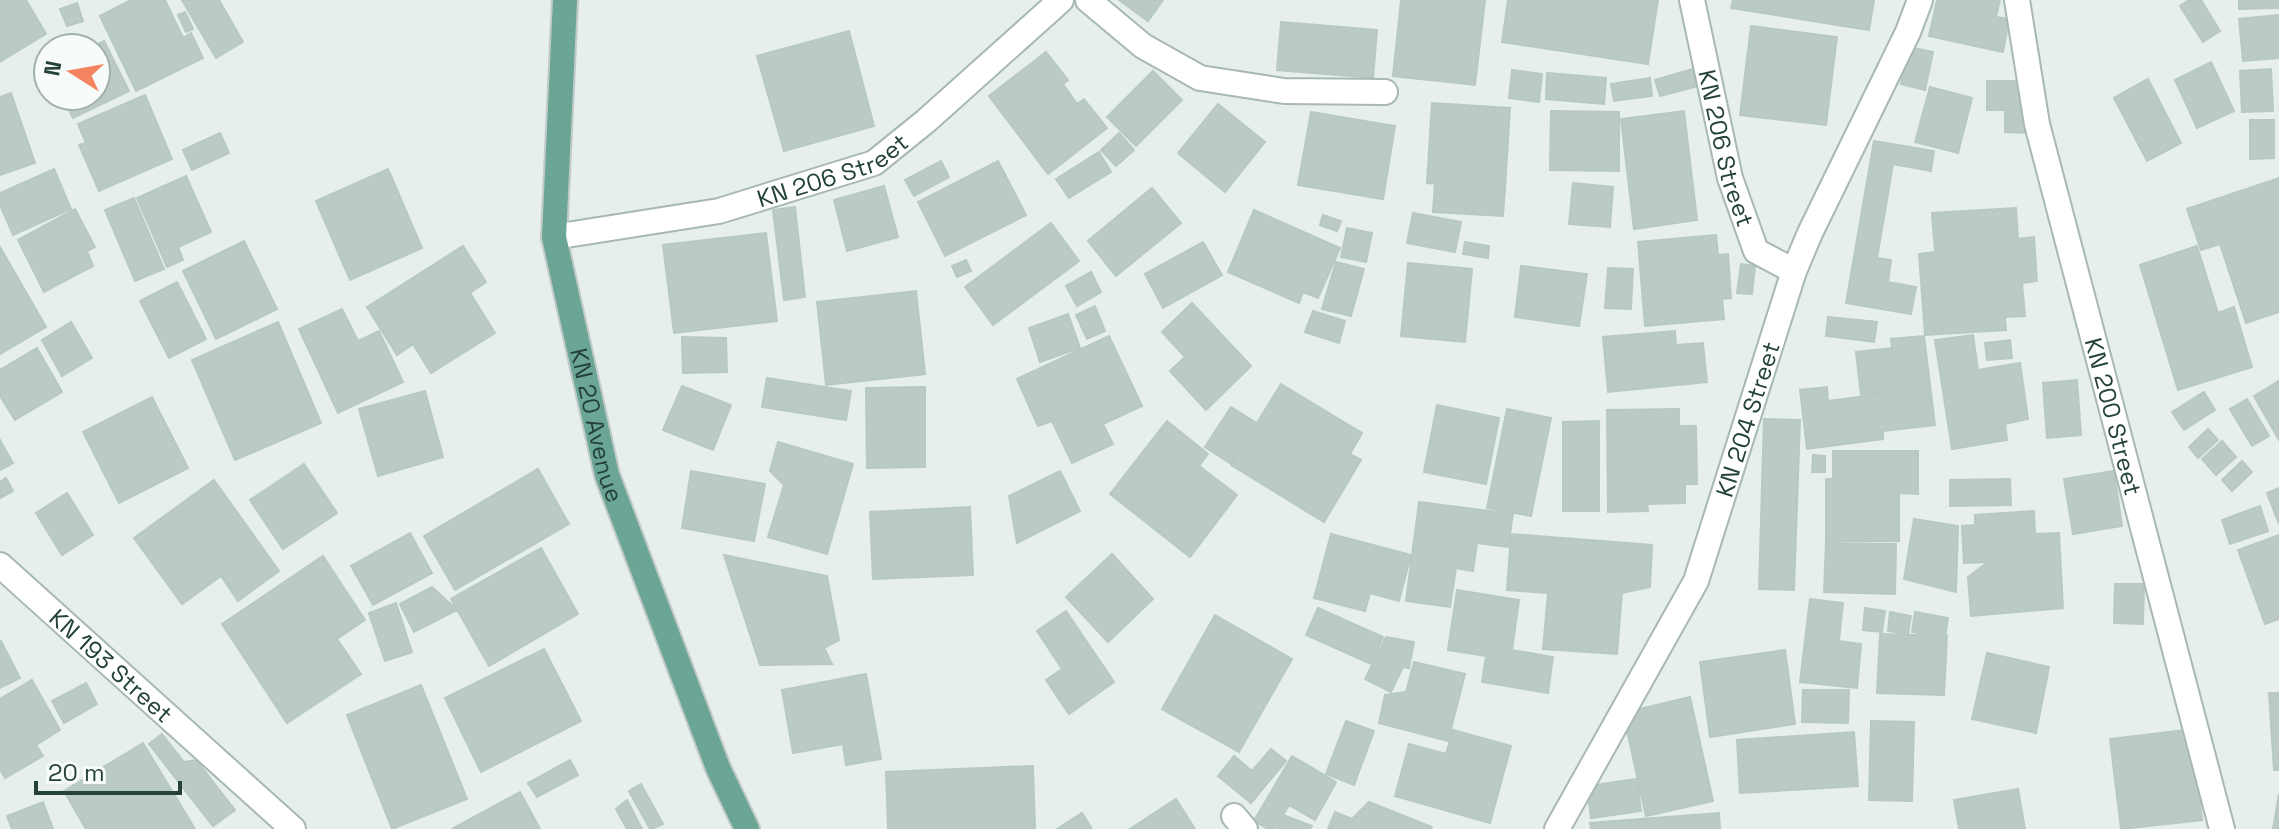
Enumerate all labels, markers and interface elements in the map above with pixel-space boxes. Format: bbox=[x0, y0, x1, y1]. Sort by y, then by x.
north arrow bbox=[32, 32, 112, 112]
text: N bbox=[37, 58, 68, 78]
street label: KN 206 Street bbox=[1692, 67, 1762, 231]
street label: KN 206 Street bbox=[753, 126, 914, 214]
street label: KN 200 Street bbox=[2078, 334, 2149, 499]
street label: KN 204 Street bbox=[1708, 338, 1786, 501]
street label: KN 20 Avenue bbox=[564, 345, 631, 506]
street label: KN 193 Street bbox=[43, 602, 180, 729]
scale bar bbox=[36, 745, 180, 795]
text: 20 m bbox=[48, 757, 105, 788]

